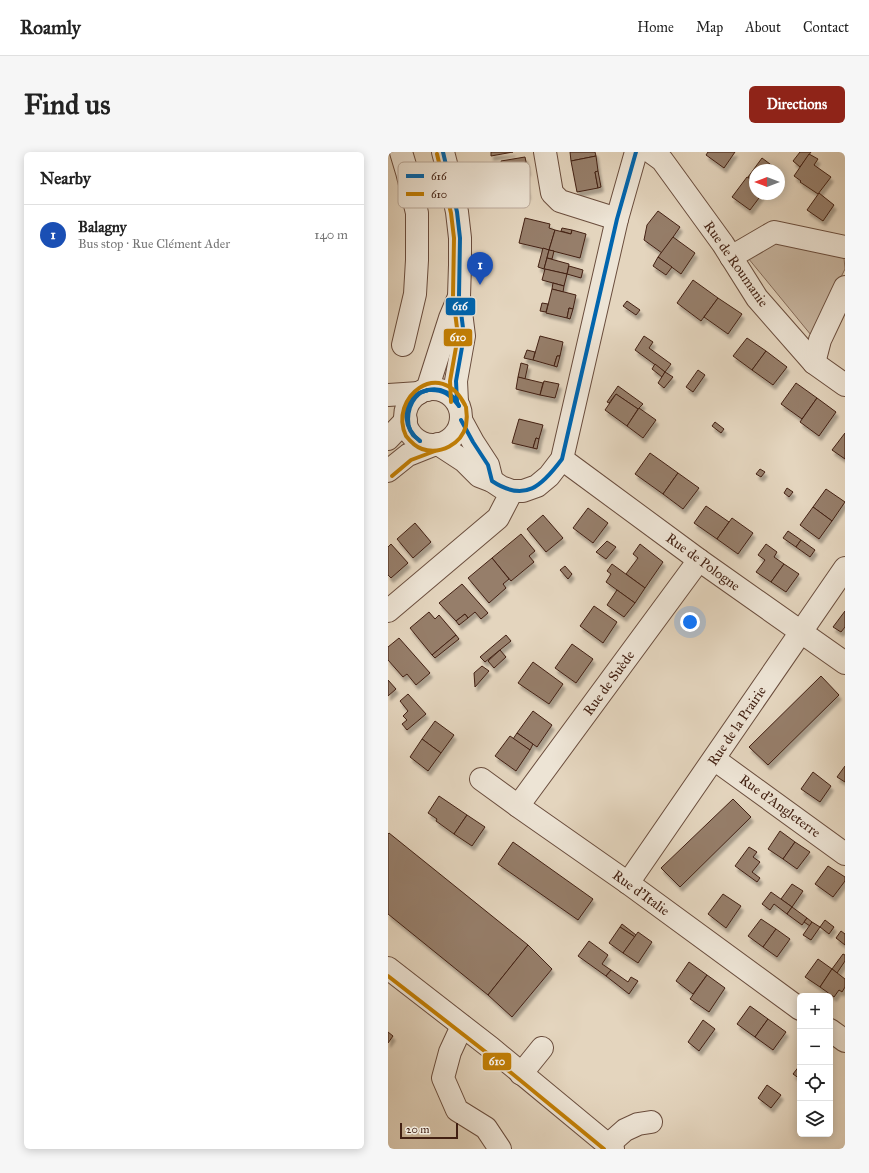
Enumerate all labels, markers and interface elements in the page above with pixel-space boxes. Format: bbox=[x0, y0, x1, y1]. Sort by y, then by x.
text: Roamly bbox=[20, 16, 81, 39]
text: Home bbox=[637, 19, 674, 36]
text: Map bbox=[696, 19, 723, 36]
text: About bbox=[745, 19, 781, 36]
text: Contact bbox=[803, 19, 849, 36]
button: Directions bbox=[749, 86, 845, 123]
text: Find us bbox=[24, 87, 110, 122]
legend bbox=[398, 162, 530, 208]
north arrow bbox=[749, 164, 785, 200]
text: Nearby bbox=[40, 168, 91, 189]
text: 616 bbox=[431, 170, 447, 183]
text: 610 bbox=[431, 188, 447, 201]
text: Balagny bbox=[78, 218, 127, 236]
street label: Rue de Roumanie bbox=[700, 218, 772, 310]
text: 1 bbox=[50, 227, 56, 243]
text: 140 m bbox=[314, 227, 348, 243]
text: Bus stop · Rue Clément Ader bbox=[78, 236, 230, 252]
pin: 1 bbox=[467, 252, 493, 285]
line badge: 616 bbox=[445, 297, 476, 316]
text: 616 bbox=[452, 300, 469, 313]
line badge: 610 bbox=[443, 328, 473, 347]
text: 610 bbox=[450, 331, 467, 344]
street label: Rue de Pologne bbox=[663, 529, 744, 595]
your location bbox=[680, 612, 700, 632]
street label: Rue de Suède bbox=[580, 647, 638, 719]
street label: Rue de la Prairie bbox=[704, 683, 770, 769]
street label: Rue d'Angleterre bbox=[736, 771, 824, 841]
street label: Rue d'Italie bbox=[609, 867, 673, 920]
map controls bbox=[797, 993, 833, 1137]
button: + bbox=[797, 993, 833, 1029]
button: − bbox=[797, 1029, 833, 1065]
line badge: 610 bbox=[482, 1052, 512, 1071]
text: 610 bbox=[489, 1055, 506, 1068]
button: locate bbox=[797, 1065, 833, 1101]
button: layers bbox=[797, 1101, 833, 1137]
scale bar bbox=[400, 1121, 458, 1140]
text: 20 m bbox=[406, 1123, 429, 1136]

